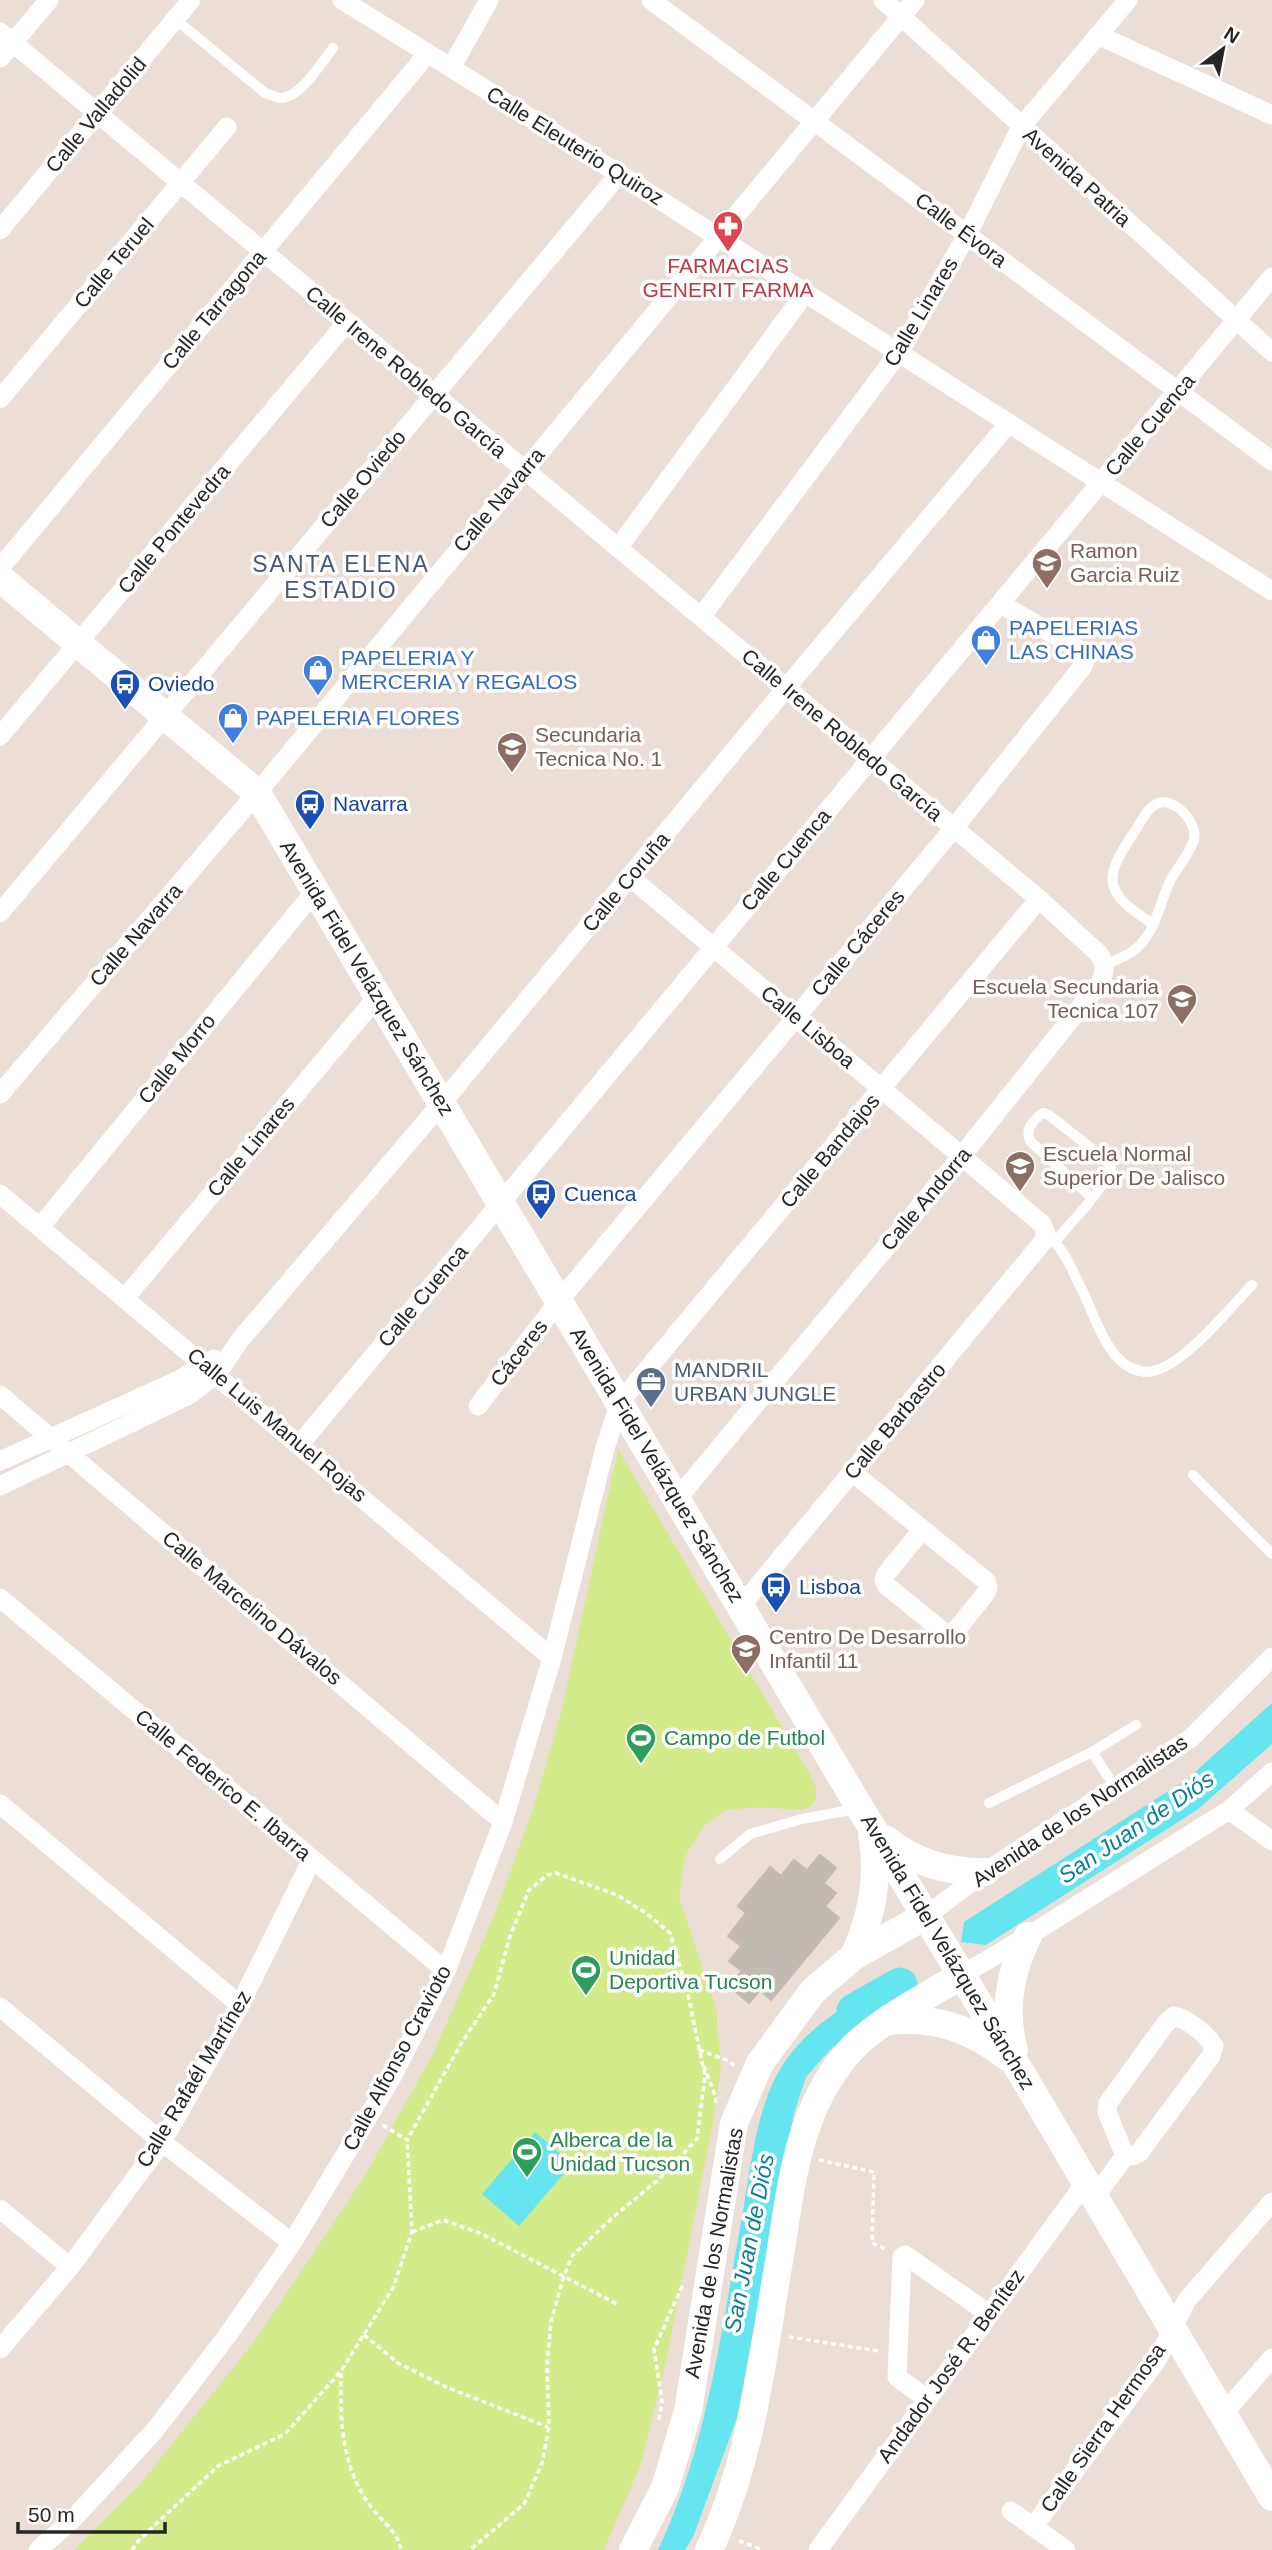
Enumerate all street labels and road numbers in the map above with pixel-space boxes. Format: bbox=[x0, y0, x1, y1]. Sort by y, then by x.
street label: Calle Valladolid bbox=[41, 52, 150, 177]
street label: Calle Eleuterio Quiroz bbox=[483, 82, 668, 209]
street label: Avenida Patria bbox=[1019, 123, 1136, 231]
street label: Calle Évora bbox=[911, 188, 1012, 272]
street label: Calle Teruel bbox=[69, 213, 158, 312]
street label: Calle Tarragona bbox=[157, 245, 270, 374]
street label: Calle Linares bbox=[879, 253, 962, 370]
street label: Calle Irene Robledo García bbox=[301, 281, 511, 462]
street label: Calle Cuenca bbox=[1100, 369, 1199, 480]
street label: Calle Oviedo bbox=[315, 425, 410, 532]
street label: Calle Navarra bbox=[449, 443, 549, 556]
street label: Calle Pontevedra bbox=[113, 459, 234, 598]
street label: Calle Irene Robledo García bbox=[737, 644, 947, 825]
street label: Calle Cuenca bbox=[736, 804, 835, 915]
street label: Calle Coruña bbox=[577, 827, 674, 936]
street label: Avenida Fidel Velázquez Sánchez bbox=[276, 836, 459, 1120]
street label: Calle Navarra bbox=[85, 878, 187, 991]
street label: Calle Cáceres bbox=[806, 885, 909, 1001]
street label: Calle Lisboa bbox=[757, 981, 860, 1073]
street label: Calle Morro bbox=[134, 1009, 220, 1108]
street label: Calle Bandajos bbox=[775, 1089, 884, 1212]
street label: Calle Linares bbox=[202, 1092, 299, 1201]
street label: Calle Andorra bbox=[876, 1142, 976, 1255]
street label: Calle Cuenca bbox=[373, 1240, 472, 1351]
street label: Cáceres bbox=[485, 1315, 552, 1391]
street label: Avenida Fidel Velázquez Sánchez bbox=[566, 1323, 749, 1607]
street label: Calle Luis Manuel Rojas bbox=[183, 1343, 371, 1506]
street label: Calle Barbastro bbox=[839, 1358, 950, 1484]
street label: Calle Marcelino Dávalos bbox=[158, 1526, 346, 1689]
street label: Calle Federico E. Ibarra bbox=[131, 1705, 316, 1865]
street label: Avenida de los Normalistas bbox=[968, 1730, 1191, 1891]
street label: Avenida Fidel Velázquez Sánchez bbox=[857, 1810, 1040, 2094]
street label: Calle Alfonso Cravioto bbox=[338, 1961, 455, 2154]
street label: Calle Rafaél Martínez bbox=[132, 1986, 255, 2171]
street label: Avenida de los Normalistas bbox=[680, 2126, 747, 2380]
street label: Andador José R. Benítez bbox=[873, 2265, 1029, 2467]
street label: Calle Sierra Hermosa bbox=[1036, 2339, 1170, 2517]

